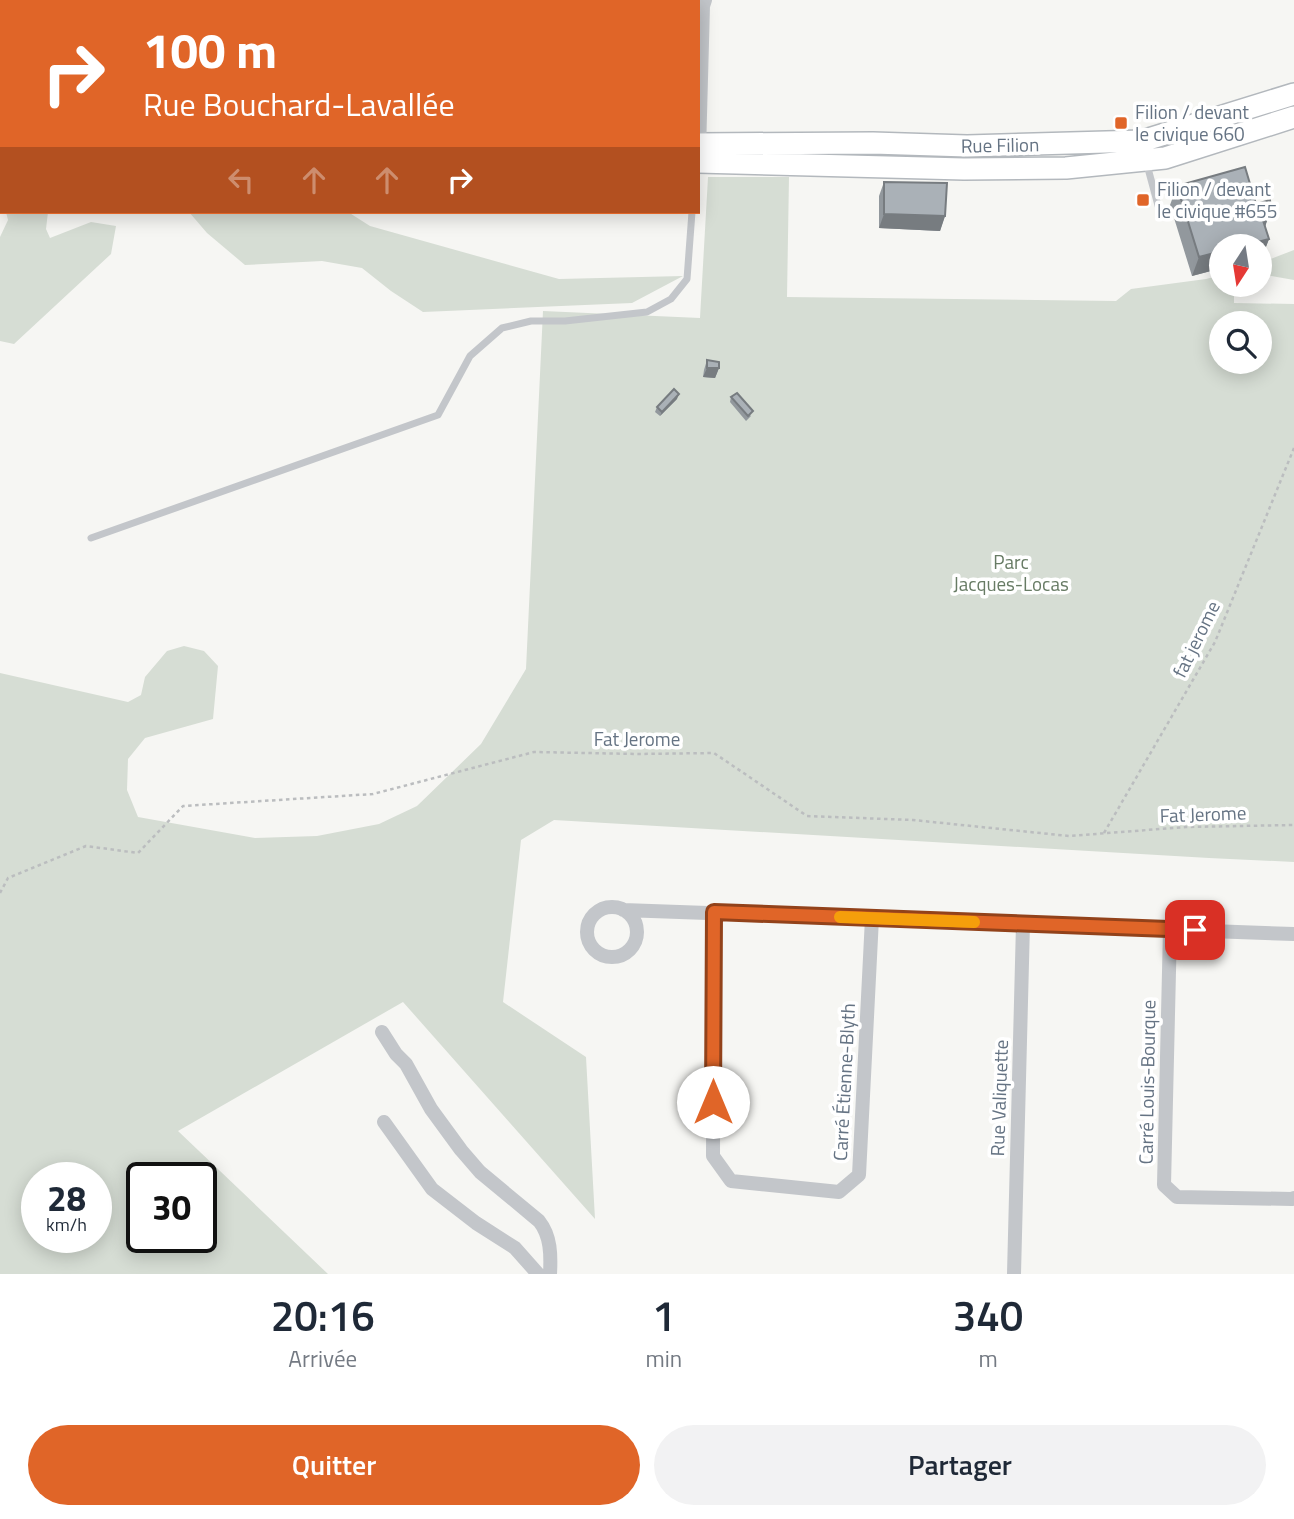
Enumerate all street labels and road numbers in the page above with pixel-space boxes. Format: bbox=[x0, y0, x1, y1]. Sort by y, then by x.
street label: Rue Filion bbox=[961, 129, 1039, 160]
street label: fat jerome bbox=[1164, 595, 1227, 682]
street label: Fat Jerome bbox=[594, 724, 680, 753]
street label: Fat Jerome bbox=[1159, 797, 1247, 830]
street label: Carré Louis-Bourque bbox=[1131, 999, 1162, 1165]
street label: Carré Étienne-Blyth bbox=[825, 1002, 862, 1162]
street label: Rue Valiquette bbox=[982, 1039, 1015, 1157]

